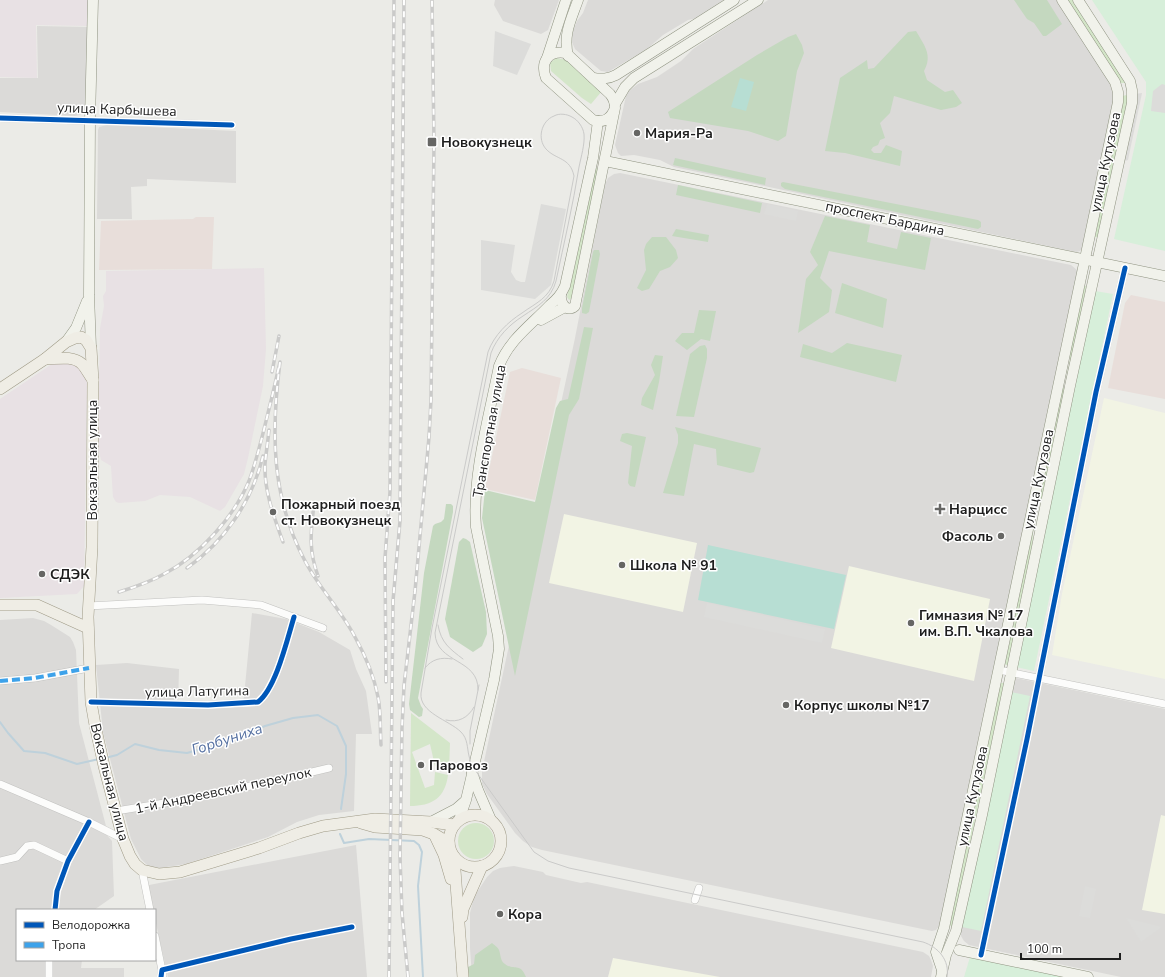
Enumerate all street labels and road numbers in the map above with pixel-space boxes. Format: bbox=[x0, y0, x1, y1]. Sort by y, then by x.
street label: улица Карбышева bbox=[57, 98, 177, 121]
street label: улица Кутузова bbox=[1086, 110, 1125, 214]
street label: проспект Бардина bbox=[824, 197, 946, 240]
street label: Транспортная улица bbox=[468, 363, 511, 499]
street label: Вокзальная улица bbox=[83, 400, 102, 520]
street label: улица Кутузова bbox=[1019, 427, 1058, 531]
street label: улица Латугина bbox=[145, 681, 249, 702]
street label: Вокзальная улица bbox=[86, 721, 133, 843]
street label: улица Кутузова bbox=[953, 744, 992, 848]
street label: 1-й Андреевский переулок bbox=[133, 762, 314, 818]

